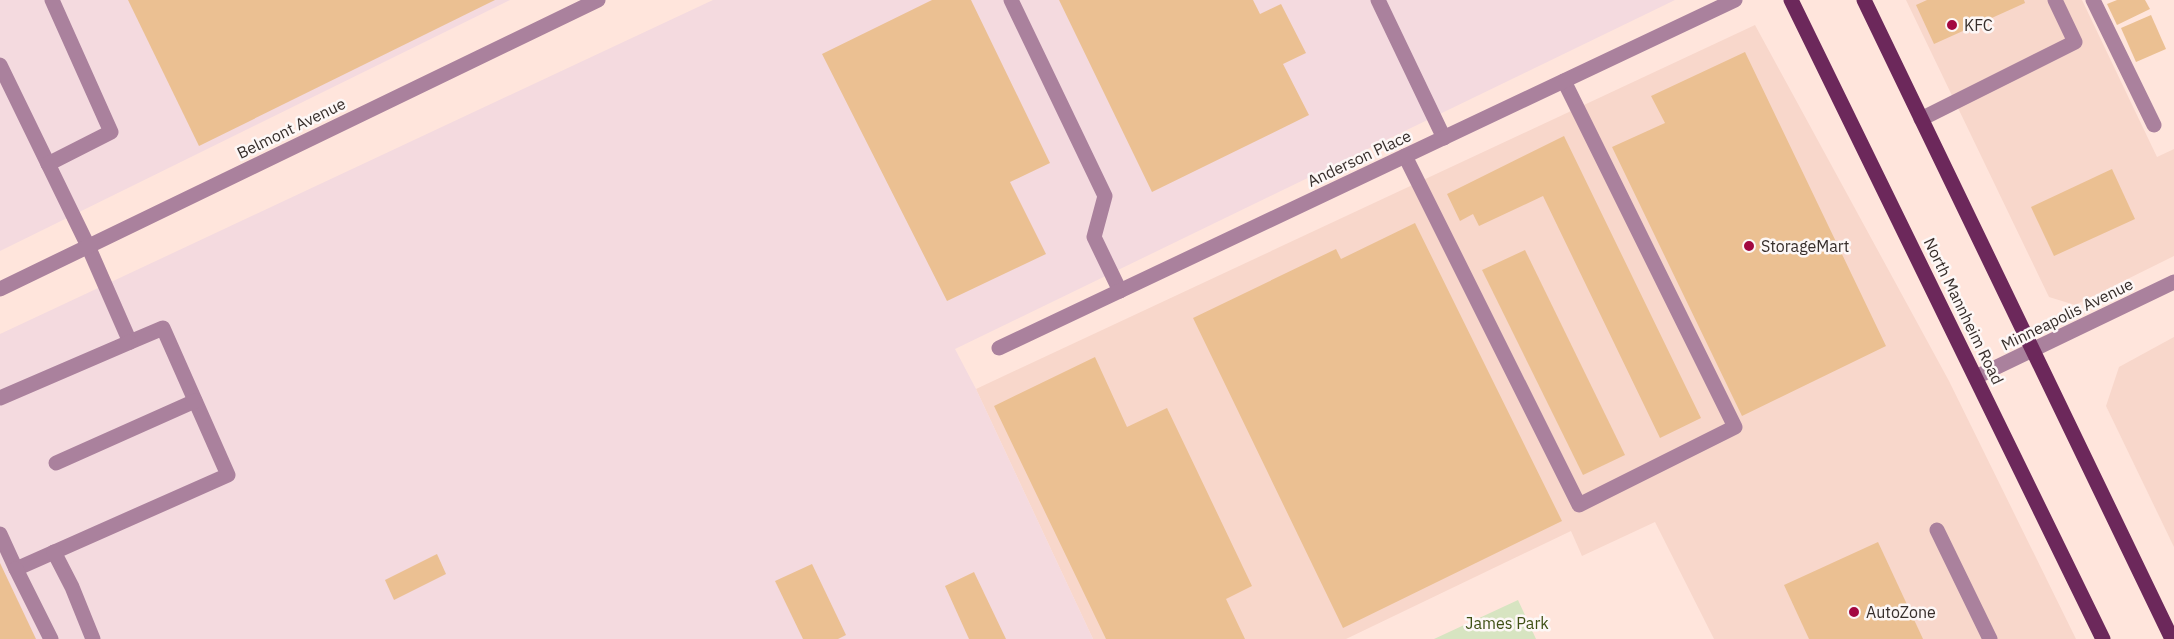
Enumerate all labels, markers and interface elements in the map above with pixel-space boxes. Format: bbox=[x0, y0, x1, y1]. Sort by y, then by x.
place label: KFC bbox=[1964, 15, 1993, 35]
marker: KFC bbox=[1945, 18, 1959, 32]
street label: Belmont Avenue bbox=[233, 93, 349, 163]
street label: Anderson Place bbox=[1304, 125, 1414, 191]
street label: North Mannheim Road bbox=[1920, 234, 2008, 388]
place label: StorageMart bbox=[1761, 236, 1849, 256]
marker: StorageMart bbox=[1742, 239, 1756, 253]
street label: Minneapolis Avenue bbox=[1998, 273, 2136, 355]
place label: AutoZone bbox=[1866, 602, 1936, 622]
marker: AutoZone bbox=[1847, 605, 1861, 619]
park label: James Park bbox=[1465, 613, 1549, 633]

